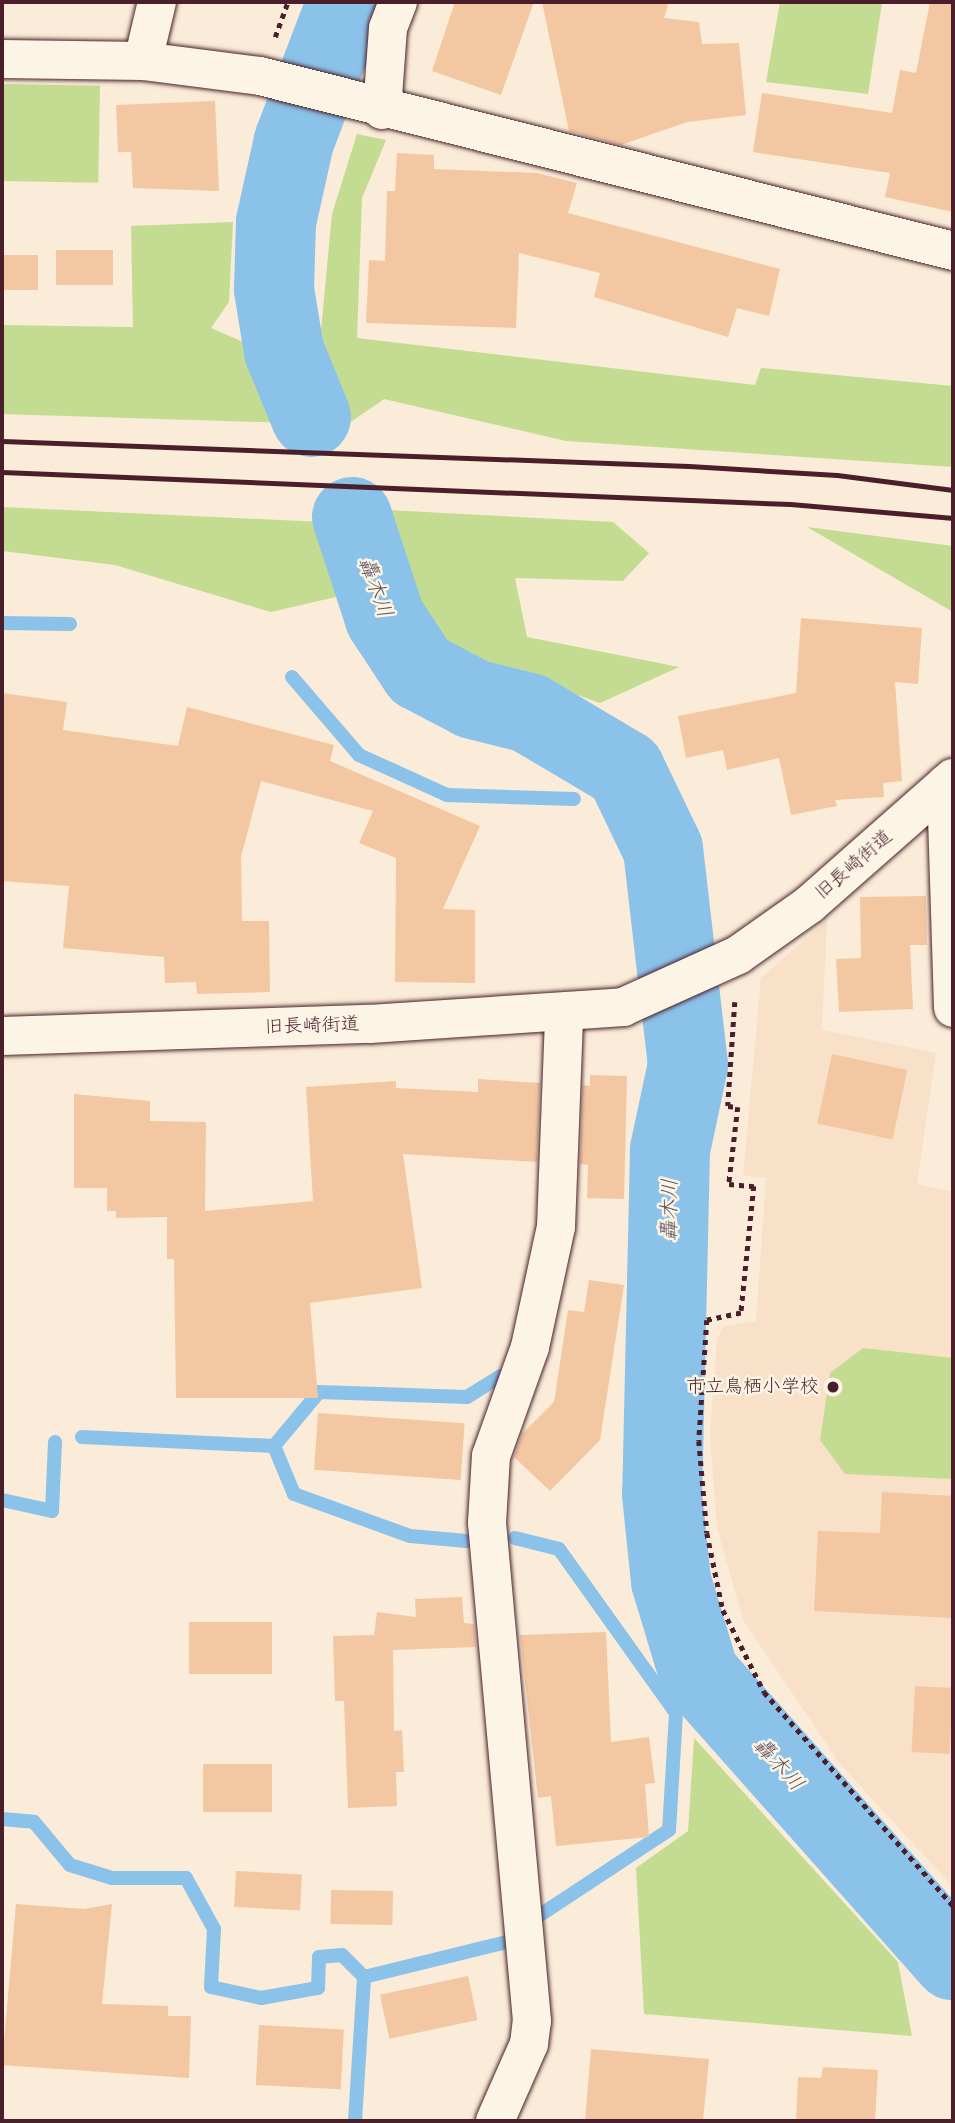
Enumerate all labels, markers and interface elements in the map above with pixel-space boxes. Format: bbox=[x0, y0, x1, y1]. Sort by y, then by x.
water label: 轟木川 bbox=[353, 553, 399, 621]
street label: 旧長崎街道 bbox=[811, 825, 897, 905]
street label: 旧長崎街道 bbox=[264, 1013, 360, 1039]
water label: 轟木川 bbox=[656, 1178, 682, 1242]
place label: 市立鳥栖小学校 bbox=[686, 1376, 819, 1398]
marker: 市立鳥栖小学校 bbox=[825, 1379, 841, 1395]
water label: 轟木川 bbox=[749, 1732, 809, 1796]

